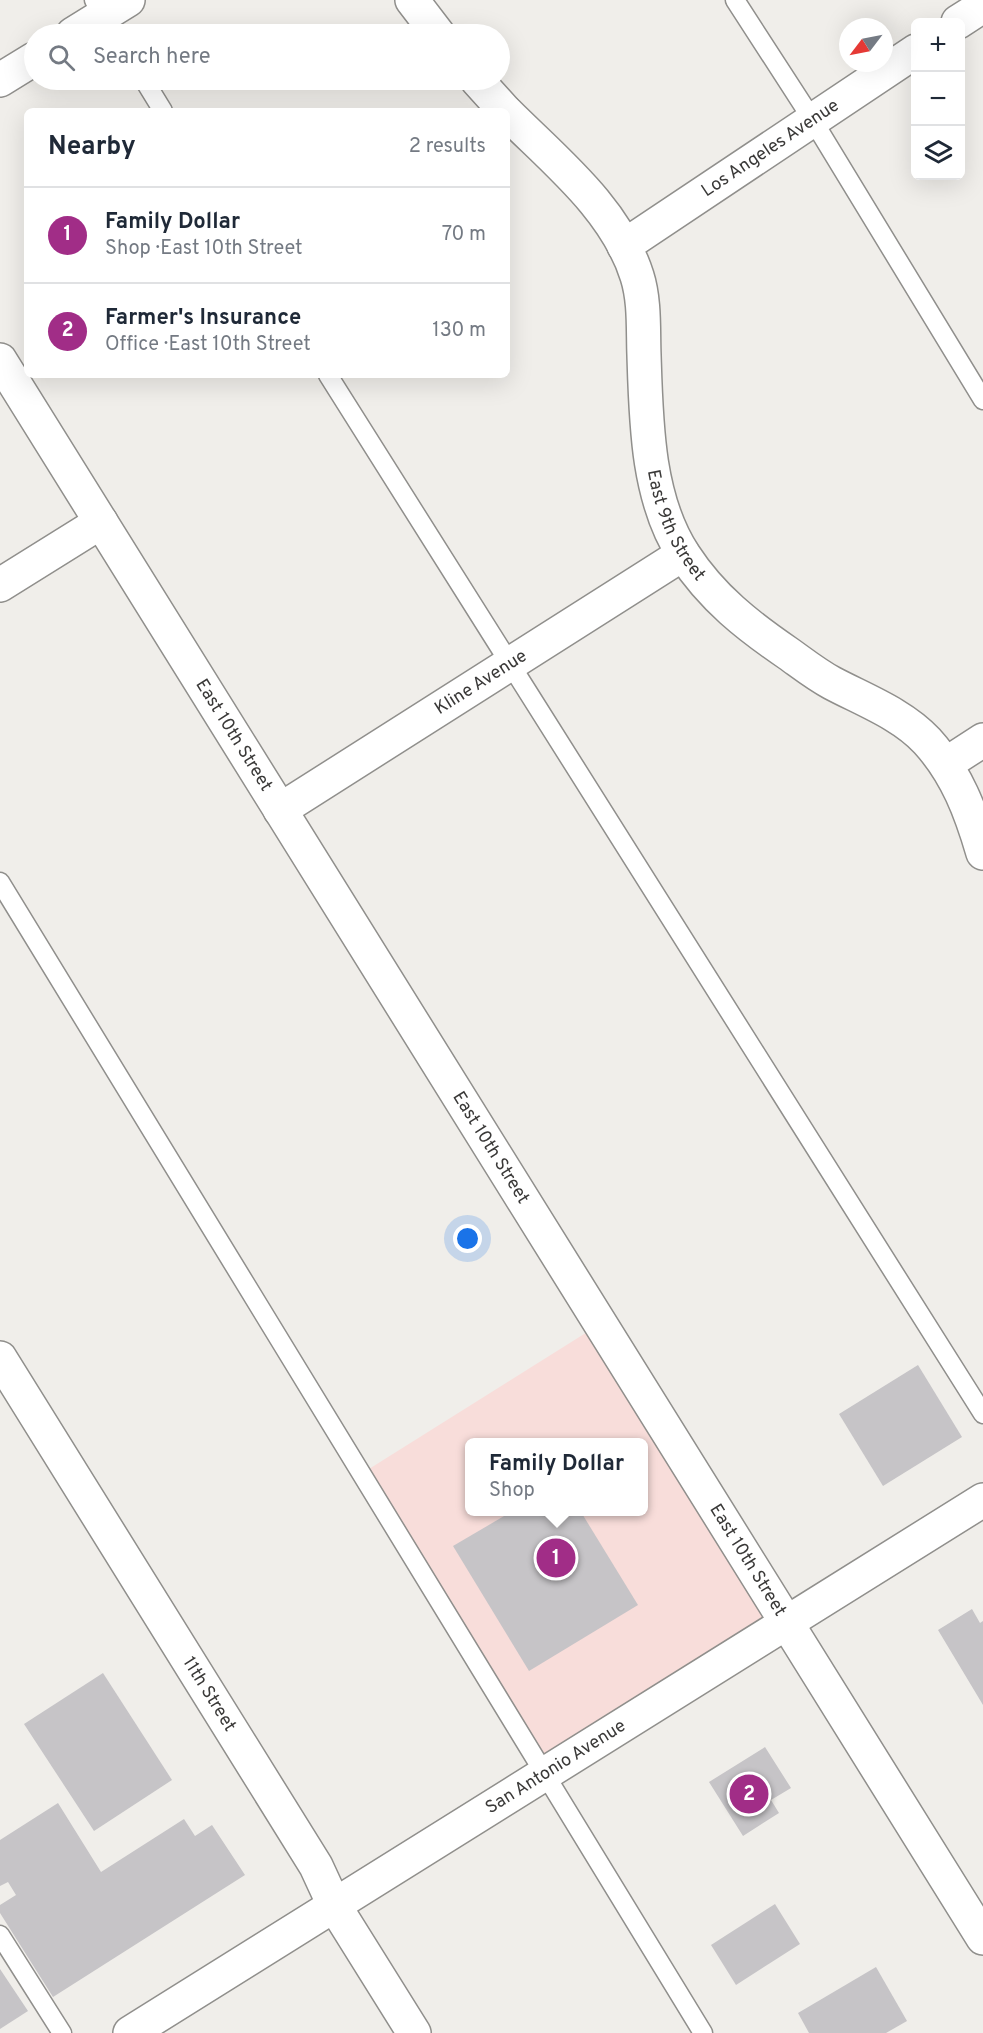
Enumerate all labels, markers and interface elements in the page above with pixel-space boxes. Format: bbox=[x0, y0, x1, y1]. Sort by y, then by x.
north arrow bbox=[839, 18, 893, 72]
map controls bbox=[911, 18, 965, 180]
button: + bbox=[911, 18, 965, 72]
search box bbox=[24, 24, 510, 90]
icon: search bbox=[45, 41, 78, 74]
text: Search here bbox=[93, 44, 211, 71]
button: − bbox=[911, 72, 965, 126]
street label: Los Angeles Avenue bbox=[697, 94, 844, 202]
button: layers bbox=[911, 126, 965, 180]
text: Nearby bbox=[48, 131, 136, 164]
text: 2 results bbox=[409, 134, 486, 160]
text: Family Dollar bbox=[105, 209, 240, 236]
text: 1 bbox=[64, 222, 72, 248]
text: 70 m bbox=[442, 222, 486, 248]
text: Shop · East 10th Street bbox=[105, 236, 303, 262]
text: Farmer's Insurance bbox=[105, 305, 301, 332]
text: 2 bbox=[61, 318, 74, 344]
text: 130 m bbox=[432, 318, 486, 344]
text: Office · East 10th Street bbox=[105, 332, 311, 358]
street label: East 9th Street bbox=[641, 468, 710, 586]
street label: Kline Avenue bbox=[430, 645, 531, 720]
street label: East 10th Street bbox=[190, 675, 277, 796]
street label: East 10th Street bbox=[447, 1087, 534, 1208]
your location bbox=[453, 1224, 482, 1253]
popup bbox=[465, 1438, 648, 1516]
text: Family Dollar bbox=[489, 1451, 624, 1478]
text: Shop bbox=[489, 1478, 535, 1504]
street label: East 10th Street bbox=[704, 1500, 791, 1621]
pin: 1 bbox=[536, 1536, 576, 1580]
street label: 11th Street bbox=[177, 1653, 241, 1736]
street label: San Antonio Avenue bbox=[481, 1714, 630, 1819]
pin: 2 bbox=[730, 1772, 768, 1816]

